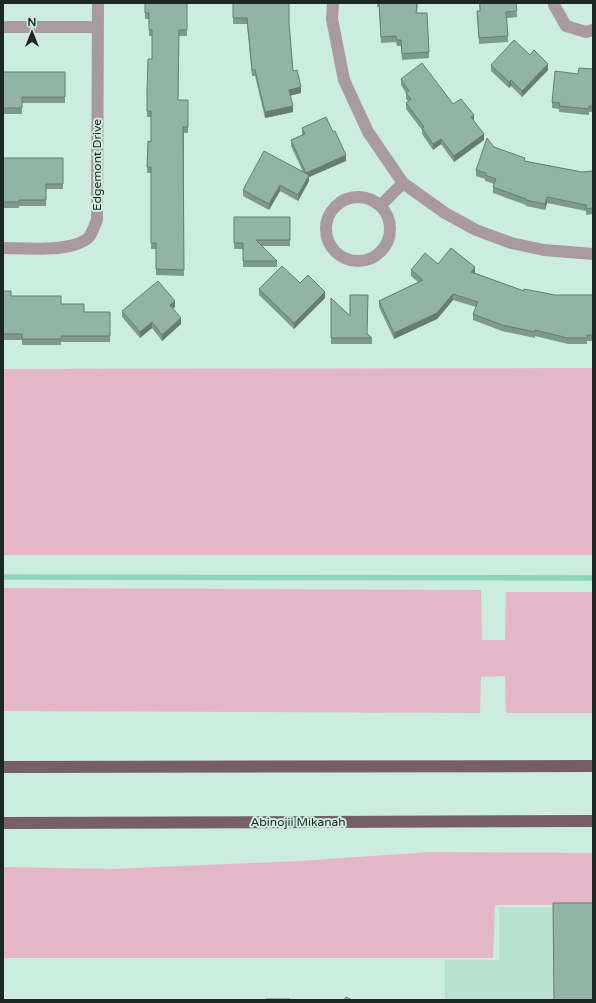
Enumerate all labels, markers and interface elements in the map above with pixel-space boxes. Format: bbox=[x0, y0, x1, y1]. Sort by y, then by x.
north arrow bbox=[12, 12, 52, 52]
text: N bbox=[28, 16, 36, 29]
street label: Edgemont Drive bbox=[90, 119, 104, 211]
street label: Abinojii Mikanah bbox=[250, 815, 346, 829]

